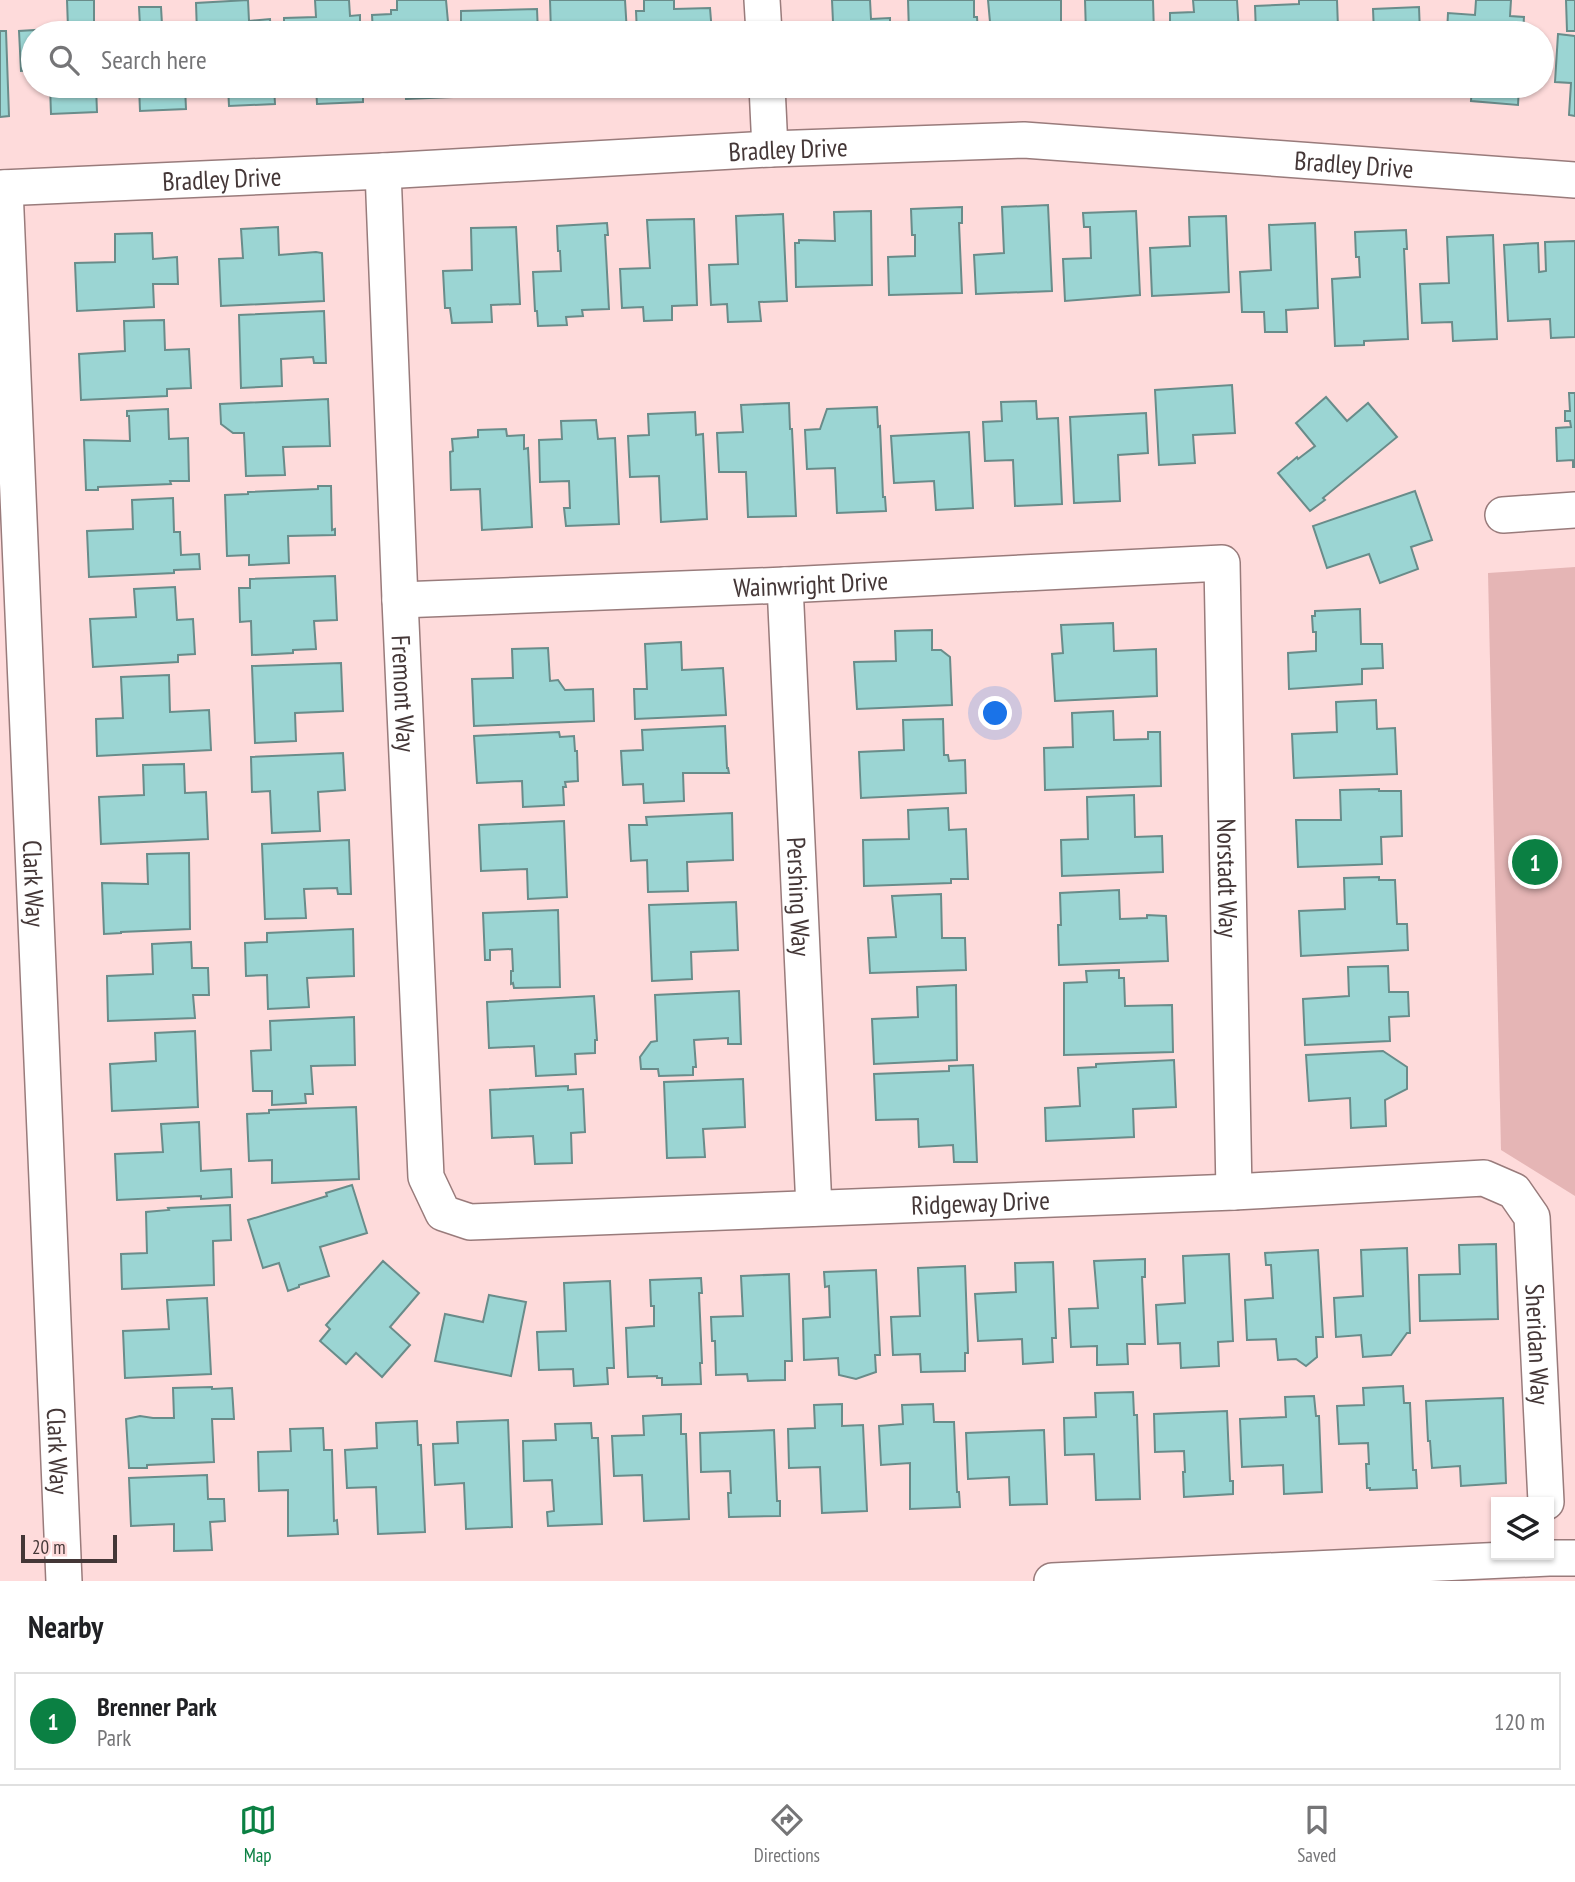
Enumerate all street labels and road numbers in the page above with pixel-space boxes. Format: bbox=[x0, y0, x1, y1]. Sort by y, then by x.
street label: Bradley Drive bbox=[728, 130, 848, 168]
street label: Bradley Drive bbox=[1293, 143, 1415, 185]
street label: Bradley Drive bbox=[161, 159, 282, 197]
street label: Wainwright Drive bbox=[733, 563, 889, 604]
street label: Fremont Way bbox=[385, 634, 423, 753]
street label: Norstadt Way bbox=[1210, 818, 1246, 938]
street label: Pershing Way bbox=[780, 836, 819, 957]
street label: Clark Way bbox=[16, 839, 53, 928]
street label: Ridgeway Drive bbox=[910, 1183, 1050, 1221]
street label: Sheridan Way bbox=[1519, 1283, 1558, 1406]
street label: Clark Way bbox=[40, 1407, 77, 1495]

